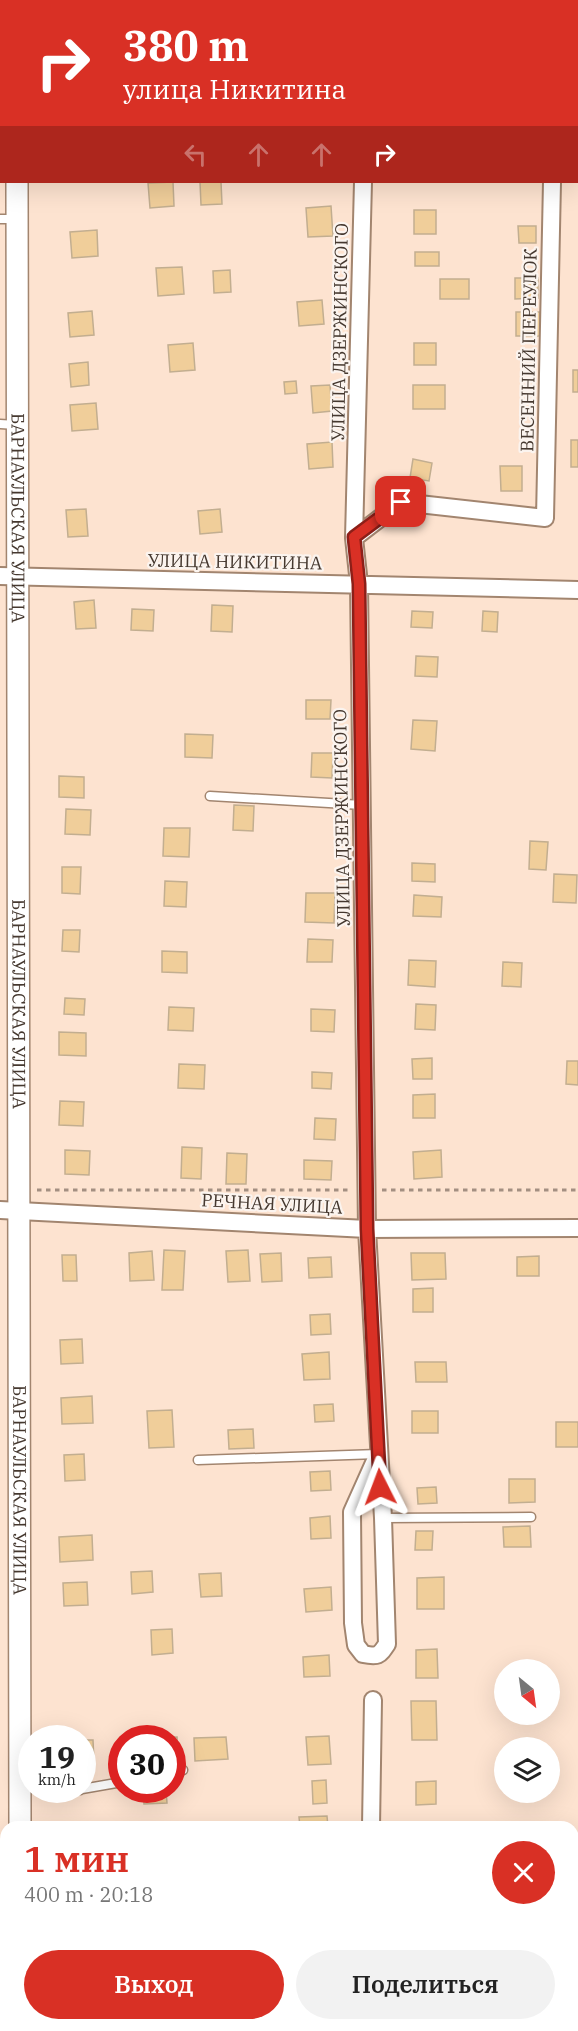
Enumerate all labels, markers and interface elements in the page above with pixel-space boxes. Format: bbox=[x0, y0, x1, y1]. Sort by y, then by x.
text: 380 m bbox=[123, 18, 249, 73]
icon: right bbox=[24, 24, 102, 102]
text: улица Никитина bbox=[123, 71, 346, 106]
icon: left bbox=[179, 138, 212, 171]
icon: ahead bbox=[242, 138, 275, 171]
icon: ahead bbox=[305, 138, 338, 171]
icon: right bbox=[368, 138, 401, 171]
street label: УЛИЦА ДЗЕРЖИНСКОГО bbox=[326, 223, 353, 441]
street label: ВЕСЕННИЙ ПЕРЕУЛОК bbox=[515, 247, 542, 452]
street label: БАРНАУЛЬСКАЯ УЛИЦА bbox=[6, 413, 30, 624]
pin bbox=[375, 476, 426, 527]
icon: arrive bbox=[384, 485, 417, 518]
street label: УЛИЦА НИКИТИНА bbox=[148, 548, 323, 575]
street label: УЛИЦА ДЗЕРЖИНСКОГО bbox=[328, 709, 355, 927]
street label: БАРНАУЛЬСКАЯ УЛИЦА bbox=[7, 899, 31, 1110]
street label: РЕЧНАЯ УЛИЦА bbox=[201, 1188, 344, 1219]
street label: БАРНАУЛЬСКАЯ УЛИЦА bbox=[8, 1385, 32, 1596]
position arrow bbox=[348, 1455, 412, 1519]
north arrow bbox=[494, 1659, 560, 1725]
map controls bbox=[494, 1659, 560, 1803]
speed limit sign: 30 bbox=[108, 1725, 186, 1803]
text: 19 bbox=[39, 1737, 75, 1776]
button: layers bbox=[494, 1737, 560, 1803]
text: km/h bbox=[38, 1770, 76, 1789]
text: 1 мин bbox=[24, 1835, 129, 1882]
button: close bbox=[492, 1841, 555, 1904]
text: 400 m · 20:18 bbox=[24, 1881, 153, 1908]
button: Выход bbox=[24, 1950, 284, 2019]
button: Поделиться bbox=[296, 1950, 555, 2019]

